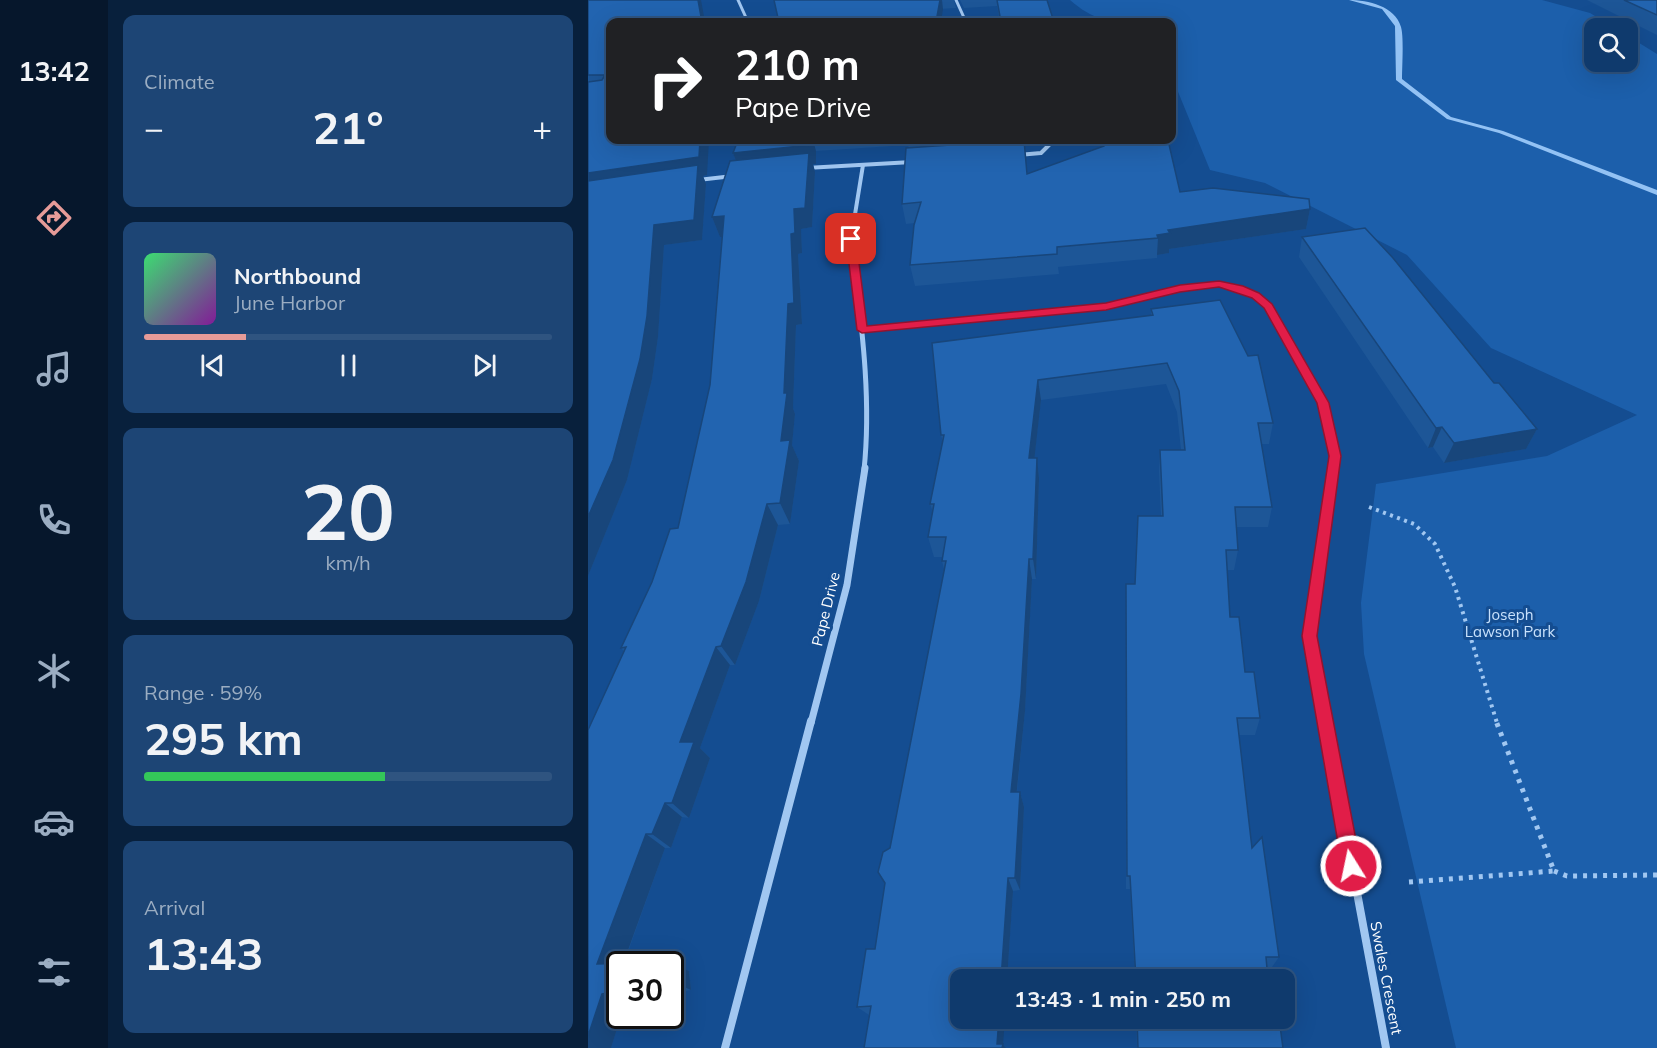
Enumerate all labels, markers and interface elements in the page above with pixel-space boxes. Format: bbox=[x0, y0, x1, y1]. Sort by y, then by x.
map controls bbox=[1584, 18, 1638, 72]
button: search bbox=[1584, 18, 1638, 72]
text: 210 m bbox=[735, 38, 860, 91]
icon: right bbox=[636, 42, 714, 120]
text: 13:42 bbox=[18, 54, 90, 88]
text: Climate bbox=[144, 69, 215, 94]
text: Pape Drive bbox=[735, 90, 871, 124]
text: 21° bbox=[312, 99, 384, 155]
text: − bbox=[144, 107, 164, 148]
text: + bbox=[532, 107, 552, 148]
icon: directions bbox=[33, 197, 75, 239]
pin bbox=[825, 213, 876, 264]
icon: arrive bbox=[834, 222, 867, 255]
text: Northbound bbox=[234, 262, 361, 290]
text: June Harbor bbox=[234, 290, 345, 315]
icon: music bbox=[33, 348, 75, 390]
icon: previous bbox=[196, 349, 229, 382]
icon: pause bbox=[332, 349, 365, 382]
icon: next bbox=[468, 349, 501, 382]
text: 20 bbox=[301, 462, 395, 560]
icon: phone bbox=[33, 499, 75, 541]
text: km/h bbox=[325, 550, 371, 575]
street label: Pape Drive bbox=[807, 570, 844, 648]
park label: Joseph Lawson Park bbox=[1465, 605, 1555, 641]
icon: climate bbox=[33, 650, 75, 692]
text: Range · 59% bbox=[144, 680, 262, 705]
text: 295 km bbox=[144, 710, 303, 766]
icon: car bbox=[33, 801, 75, 843]
position arrow bbox=[1319, 834, 1383, 898]
text: Arrival bbox=[144, 895, 205, 920]
street label: Swales Crescent bbox=[1366, 920, 1407, 1036]
text: 13:43 bbox=[144, 925, 263, 981]
icon: filters bbox=[33, 951, 75, 993]
speed limit sign: 30 bbox=[606, 951, 684, 1029]
text: 13:43 · 1 min · 250 m bbox=[1014, 985, 1231, 1013]

